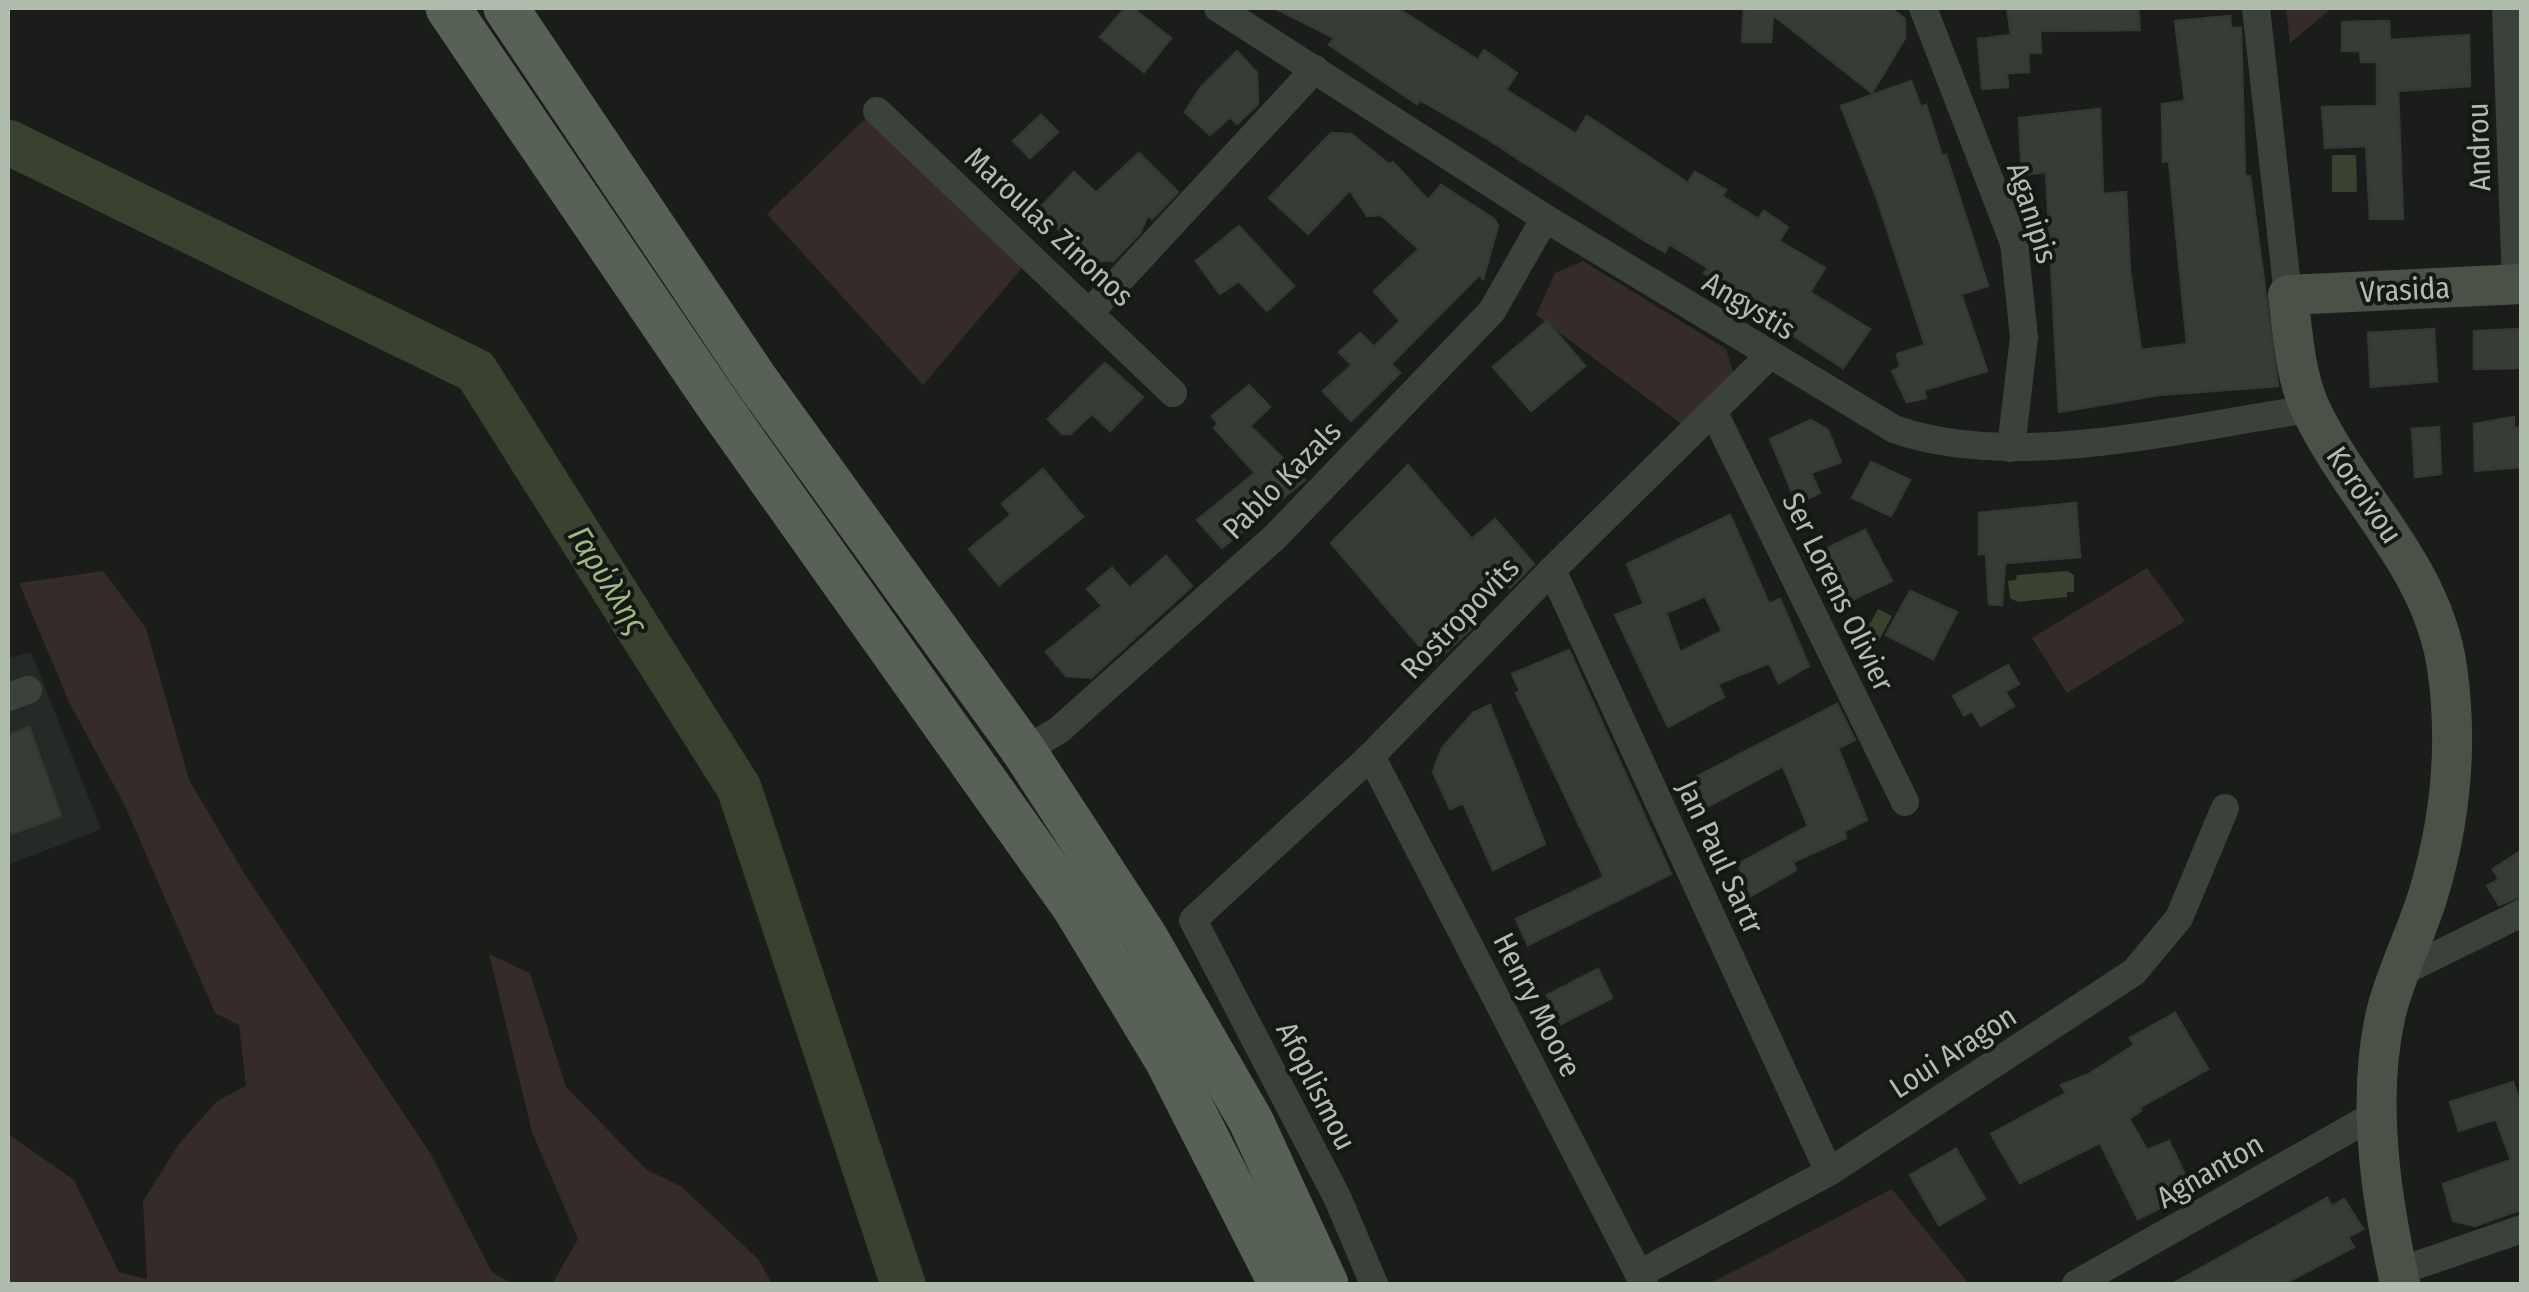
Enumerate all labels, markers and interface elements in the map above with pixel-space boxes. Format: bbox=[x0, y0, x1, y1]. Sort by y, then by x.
street label: Androu bbox=[2459, 102, 2499, 192]
street label: Maroulas Zinonos bbox=[957, 140, 1141, 314]
street label: Aganipis bbox=[1999, 158, 2065, 268]
street label: Angystis bbox=[1696, 264, 1802, 348]
street label: Vrasida bbox=[2359, 270, 2451, 310]
street label: Pablo Kazals bbox=[1215, 413, 1349, 547]
street label: Koroivou bbox=[2319, 440, 2409, 550]
street label: Ser Lorens Olivier bbox=[1774, 487, 1902, 698]
water label: Γαρύλλης bbox=[560, 519, 657, 642]
street label: Rostropovits bbox=[1393, 550, 1527, 686]
street label: Jan Paul Sartr bbox=[1669, 774, 1772, 940]
street label: Henry Moore bbox=[1485, 927, 1589, 1083]
street label: Loui Aragon bbox=[1883, 998, 2023, 1106]
street label: Afoplismou bbox=[1268, 1016, 1364, 1156]
street label: Agnanton bbox=[2150, 1126, 2270, 1216]

